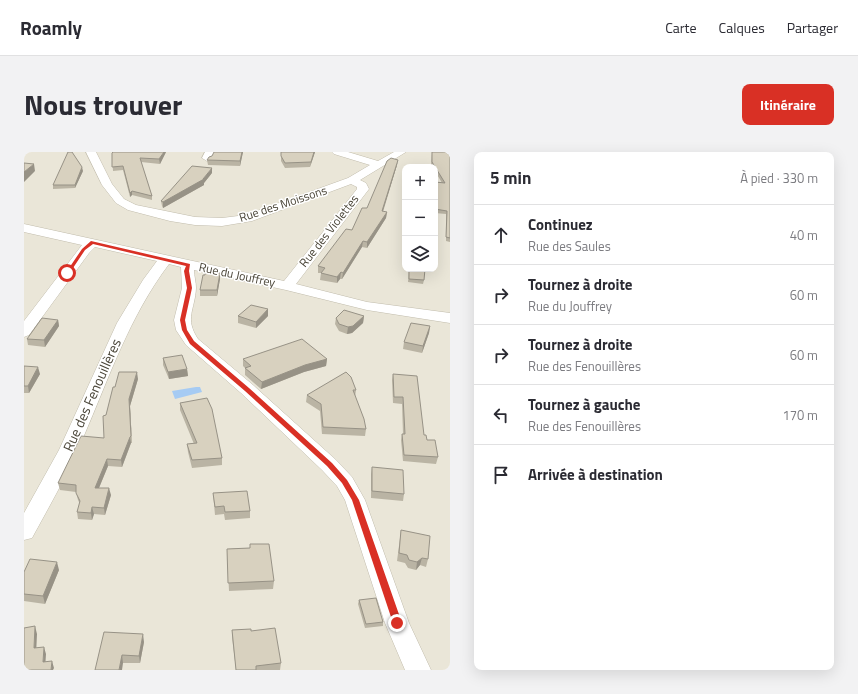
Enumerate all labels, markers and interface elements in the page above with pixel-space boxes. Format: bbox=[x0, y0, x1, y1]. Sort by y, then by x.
text: Roamly bbox=[20, 13, 82, 42]
text: Carte bbox=[665, 17, 697, 38]
text: Calques bbox=[719, 17, 765, 38]
text: Partager bbox=[787, 17, 838, 38]
text: Nous trouver bbox=[24, 83, 182, 126]
button: Itinéraire bbox=[742, 84, 834, 125]
map controls bbox=[402, 164, 438, 272]
button: + bbox=[402, 164, 438, 200]
text: 5 min bbox=[490, 165, 531, 191]
text: À pied · 330 m bbox=[740, 168, 818, 188]
street label: Rue des Moissons bbox=[236, 180, 330, 227]
street label: Rue des Violettes bbox=[294, 190, 363, 271]
button: − bbox=[402, 200, 438, 236]
text: Continuez bbox=[528, 213, 593, 236]
icon: ahead bbox=[490, 224, 512, 246]
text: 40 m bbox=[790, 225, 818, 245]
button: layers bbox=[402, 236, 438, 272]
text: Rue des Saules bbox=[528, 236, 611, 256]
street label: Rue du Jouffrey bbox=[197, 257, 277, 292]
route start bbox=[58, 264, 76, 282]
text: Tournez à droite bbox=[528, 273, 633, 296]
icon: right bbox=[490, 284, 512, 306]
text: 60 m bbox=[790, 285, 818, 305]
text: Rue du Jouffrey bbox=[528, 296, 612, 316]
text: Tournez à droite bbox=[528, 333, 633, 356]
street label: Rue des Fenouillères bbox=[57, 335, 126, 455]
icon: right bbox=[490, 344, 512, 366]
text: 60 m bbox=[790, 345, 818, 365]
text: Rue des Fenouillères bbox=[528, 356, 641, 376]
text: Tournez à gauche bbox=[528, 393, 640, 416]
icon: left bbox=[490, 404, 512, 426]
text: 170 m bbox=[782, 405, 818, 425]
text: Rue des Fenouillères bbox=[528, 416, 641, 436]
text: Arrivée à destination bbox=[528, 463, 663, 486]
icon: arrive bbox=[490, 464, 512, 486]
route end bbox=[388, 614, 406, 632]

